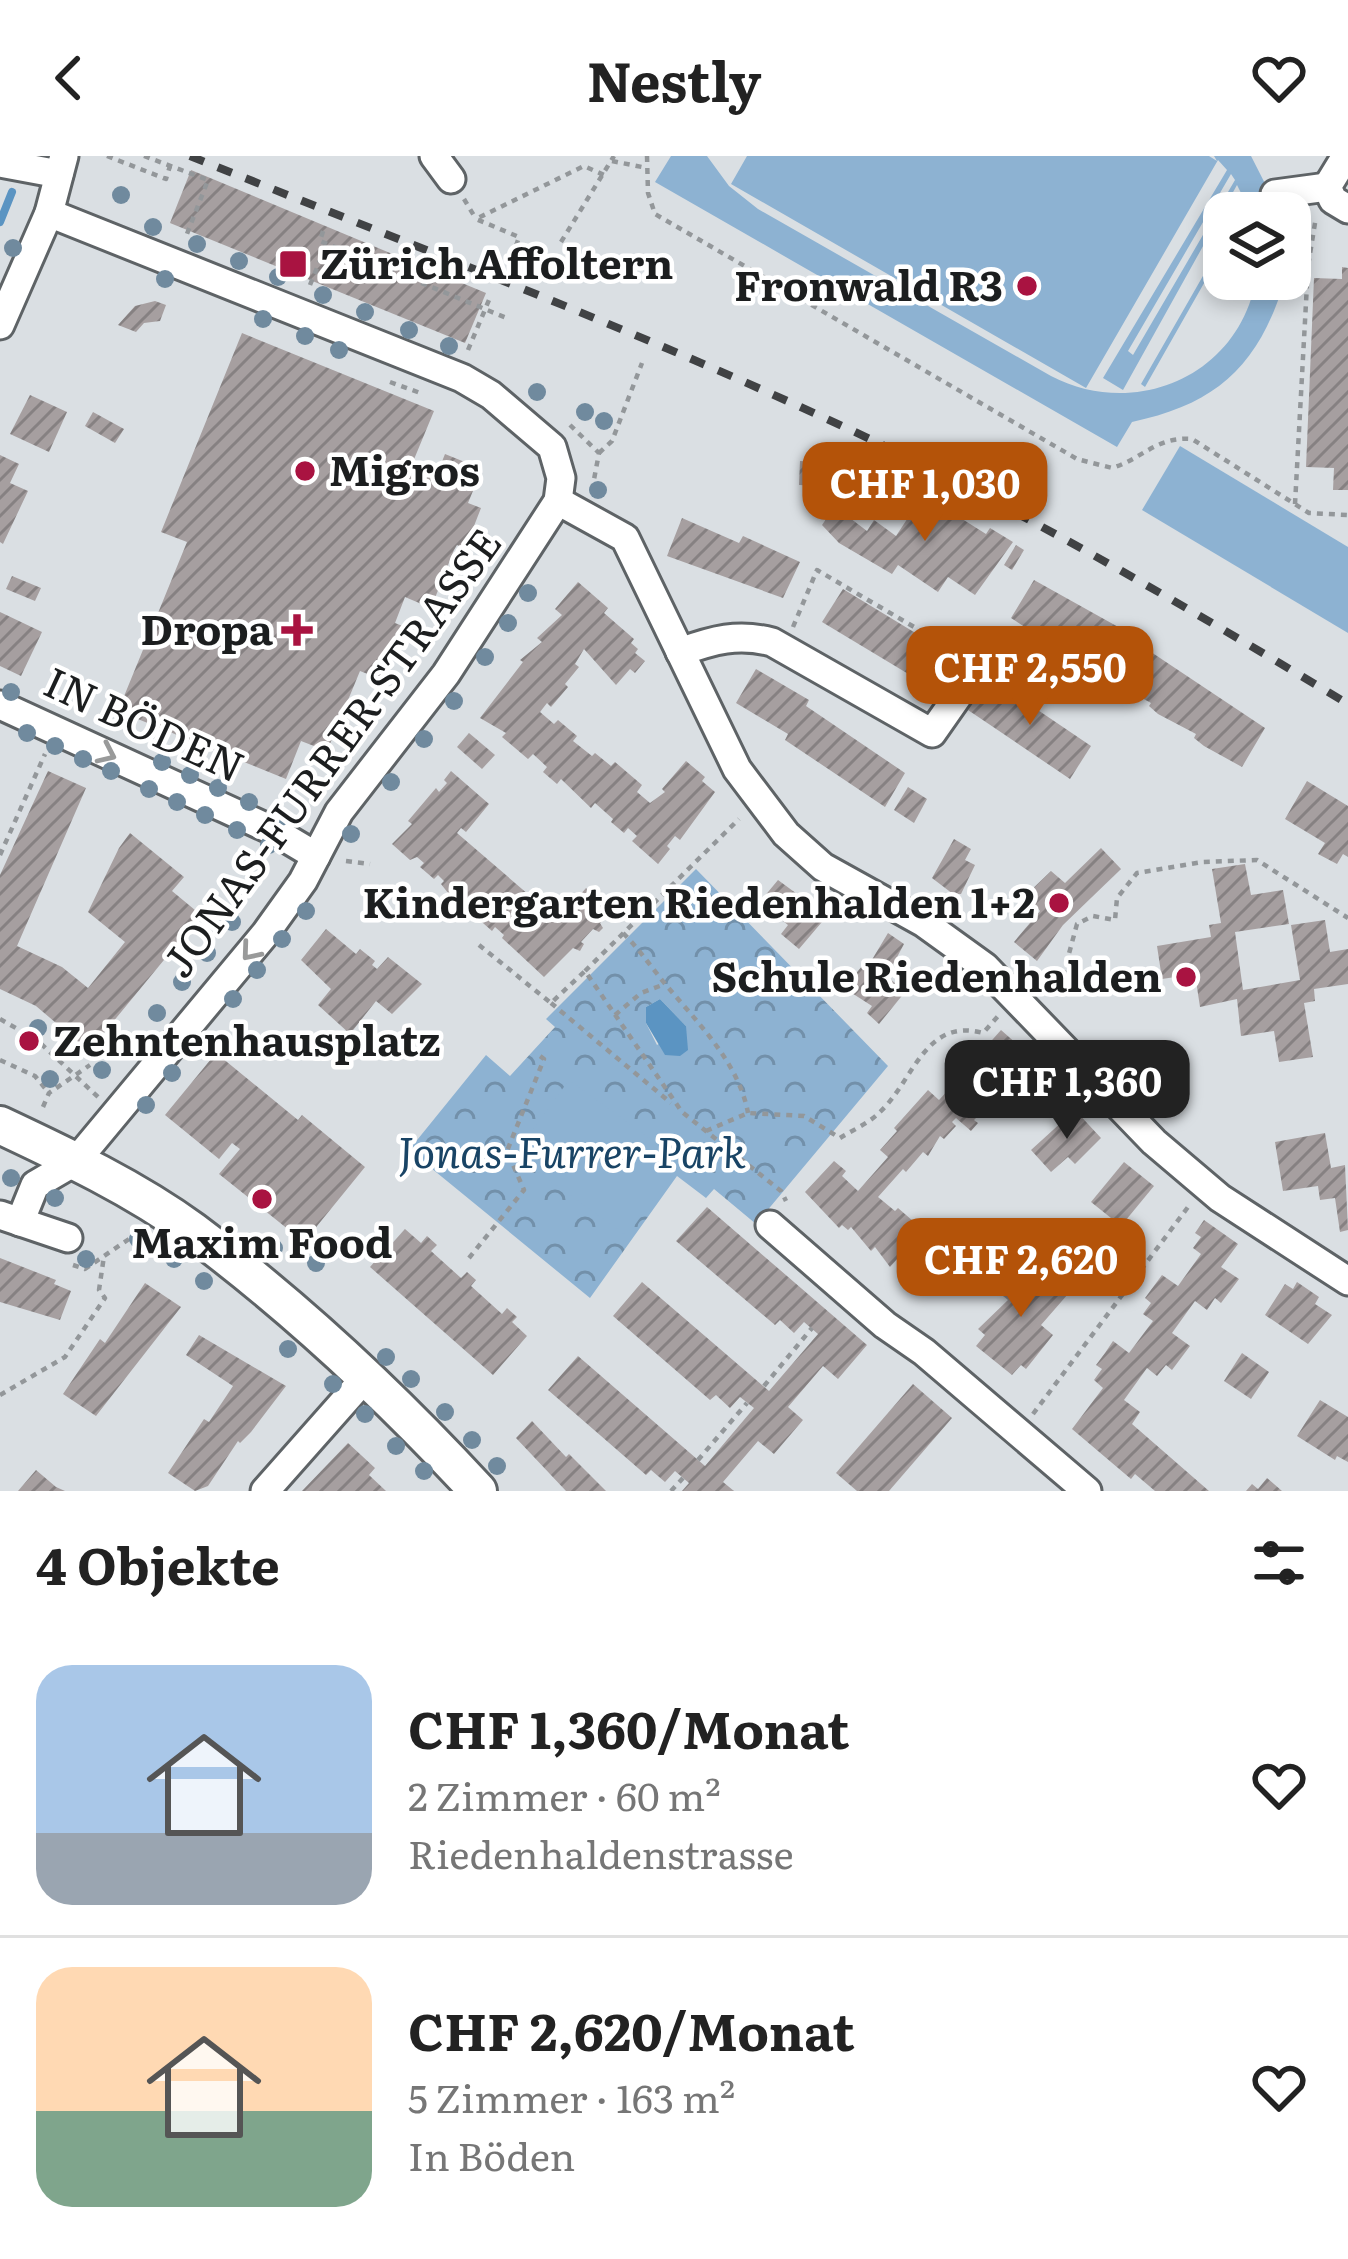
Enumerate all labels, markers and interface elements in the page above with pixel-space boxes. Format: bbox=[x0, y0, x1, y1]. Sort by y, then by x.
text: Nestly bbox=[587, 38, 761, 119]
icon: back bbox=[36, 45, 102, 111]
icon: heart bbox=[1246, 45, 1312, 111]
map controls bbox=[1203, 192, 1311, 300]
button: layers bbox=[1203, 192, 1311, 300]
place label: Zürich Affoltern bbox=[320, 230, 673, 292]
marker: Zürich Affoltern bbox=[277, 248, 309, 280]
place label: Fronwald R3 bbox=[734, 252, 1003, 314]
marker: Fronwald R3 bbox=[1014, 273, 1040, 299]
place label: Migros bbox=[329, 437, 480, 499]
pin: CHF 1,030 bbox=[788, 442, 1062, 544]
text: CHF 1,030 bbox=[829, 452, 1021, 510]
marker: Migros bbox=[292, 458, 318, 484]
street label: JONAS-FURRER-STRASSE bbox=[145, 514, 514, 989]
place label: Dropa bbox=[140, 596, 274, 658]
marker: Dropa bbox=[284, 617, 310, 643]
pin: CHF 2,550 bbox=[893, 626, 1167, 728]
text: CHF 2,550 bbox=[933, 636, 1127, 694]
street label: IN BÖDEN bbox=[35, 649, 255, 796]
one-way arrow bbox=[94, 739, 116, 763]
place label: Kindergarten Riedenhalden 1+2 bbox=[362, 869, 1035, 931]
marker: Kindergarten Riedenhalden 1+2 bbox=[1046, 890, 1072, 916]
one-way arrow bbox=[242, 938, 264, 960]
place label: Schule Riedenhalden bbox=[712, 943, 1162, 1005]
marker: Schule Riedenhalden bbox=[1173, 964, 1199, 990]
place label: Zehntenhausplatz bbox=[53, 1007, 441, 1069]
marker: Zehntenhausplatz bbox=[16, 1028, 42, 1054]
pin: CHF 1,360 bbox=[930, 1040, 1204, 1142]
text: CHF 1,360 bbox=[972, 1050, 1162, 1108]
park label: Jonas-Furrer-Park bbox=[398, 1119, 746, 1181]
marker: Maxim Food bbox=[249, 1186, 275, 1212]
place label: Maxim Food bbox=[131, 1209, 393, 1271]
pin: CHF 2,620 bbox=[884, 1218, 1158, 1320]
text: CHF 2,620 bbox=[924, 1228, 1118, 1286]
text: 4 Objekte bbox=[36, 1525, 280, 1601]
icon: filters bbox=[1246, 1530, 1312, 1596]
text: CHF 1,360/Monat bbox=[408, 1689, 849, 1765]
icon: home bbox=[132, 1713, 276, 1857]
icon: heart bbox=[1246, 1752, 1312, 1818]
text: 2 Zimmer · 60 m² bbox=[408, 1765, 721, 1823]
text: Riedenhaldenstrasse bbox=[408, 1823, 794, 1881]
text: CHF 2,620/Monat bbox=[408, 1991, 855, 2067]
icon: home bbox=[132, 2015, 276, 2159]
icon: heart bbox=[1246, 2054, 1312, 2120]
text: 5 Zimmer · 163 m² bbox=[408, 2067, 735, 2125]
text: In Böden bbox=[408, 2125, 575, 2183]

